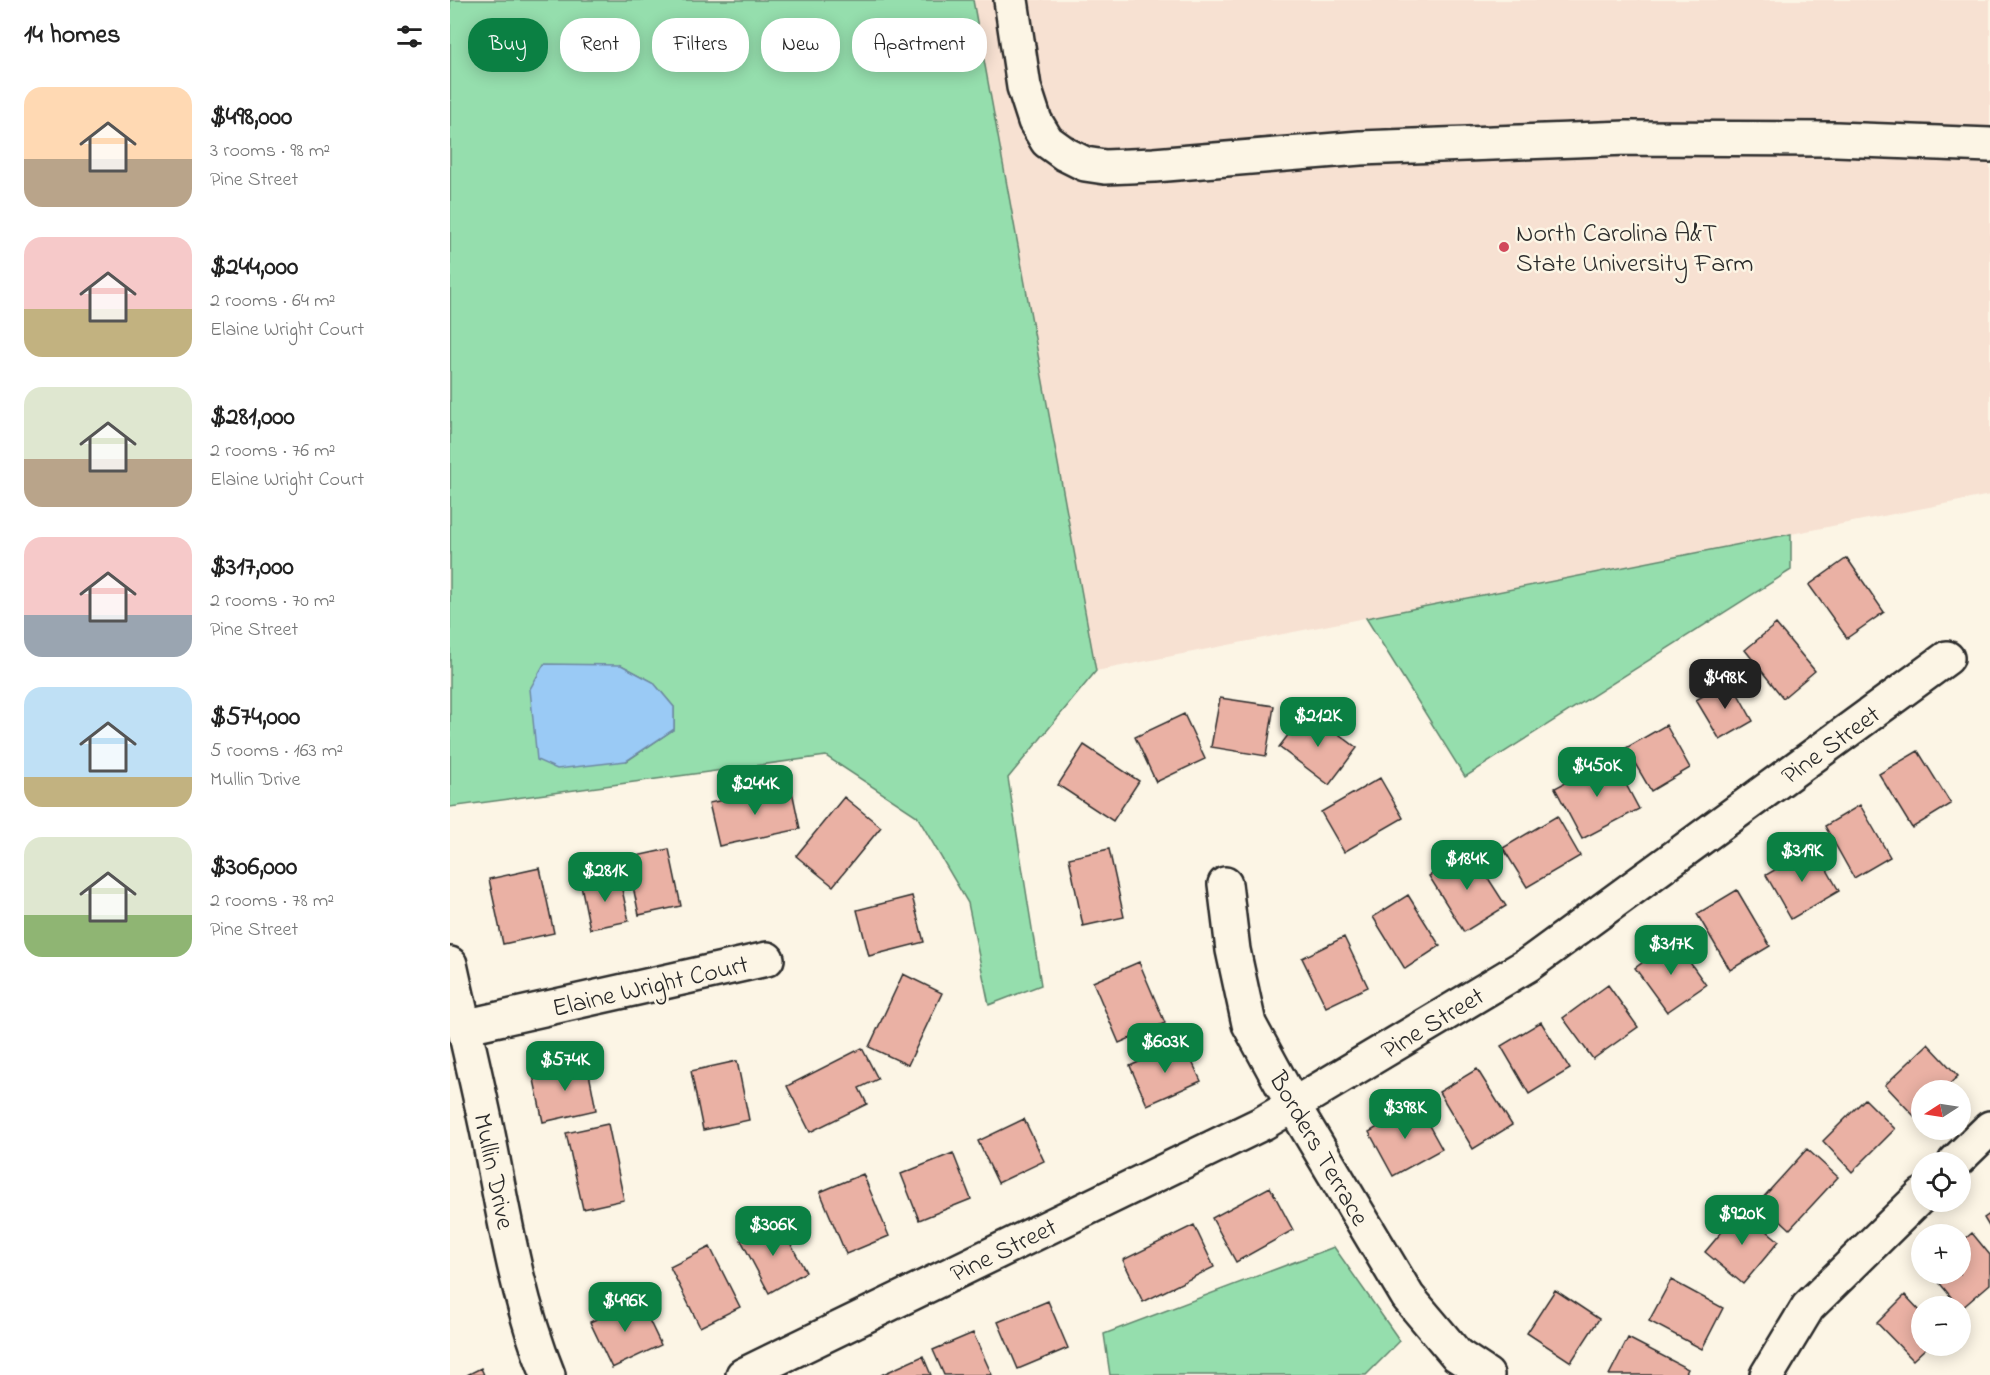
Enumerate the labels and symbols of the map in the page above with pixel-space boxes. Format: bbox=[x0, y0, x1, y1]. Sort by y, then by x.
place label: North Carolina A&T State University Farm bbox=[1516, 216, 1754, 284]
marker: North Carolina A&T State University Farm bbox=[1497, 240, 1511, 254]
pin: $498K bbox=[1683, 659, 1767, 710]
pin: $212K bbox=[1276, 697, 1360, 748]
street label: Pine Street bbox=[1774, 697, 1890, 795]
pin: $450K bbox=[1555, 747, 1639, 798]
pin: $244K bbox=[713, 765, 797, 816]
pin: $319K bbox=[1760, 832, 1844, 883]
pin: $184K bbox=[1425, 840, 1509, 891]
pin: $281K bbox=[563, 852, 647, 903]
pin: $317K bbox=[1629, 925, 1713, 976]
street label: Elaine Wright Court bbox=[549, 947, 753, 1029]
street label: Pine Street bbox=[1375, 979, 1493, 1070]
pin: $603K bbox=[1123, 1023, 1207, 1074]
pin: $574K bbox=[523, 1041, 607, 1092]
street label: Borders Terrace bbox=[1257, 1064, 1377, 1234]
north arrow bbox=[1911, 1080, 1971, 1140]
pin: $398K bbox=[1363, 1089, 1447, 1140]
street label: Mullin Drive bbox=[461, 1110, 523, 1233]
pin: $920K bbox=[1700, 1195, 1784, 1246]
pin: $306K bbox=[731, 1206, 815, 1257]
street label: Pine Street bbox=[944, 1209, 1064, 1294]
pin: $496K bbox=[583, 1282, 667, 1333]

